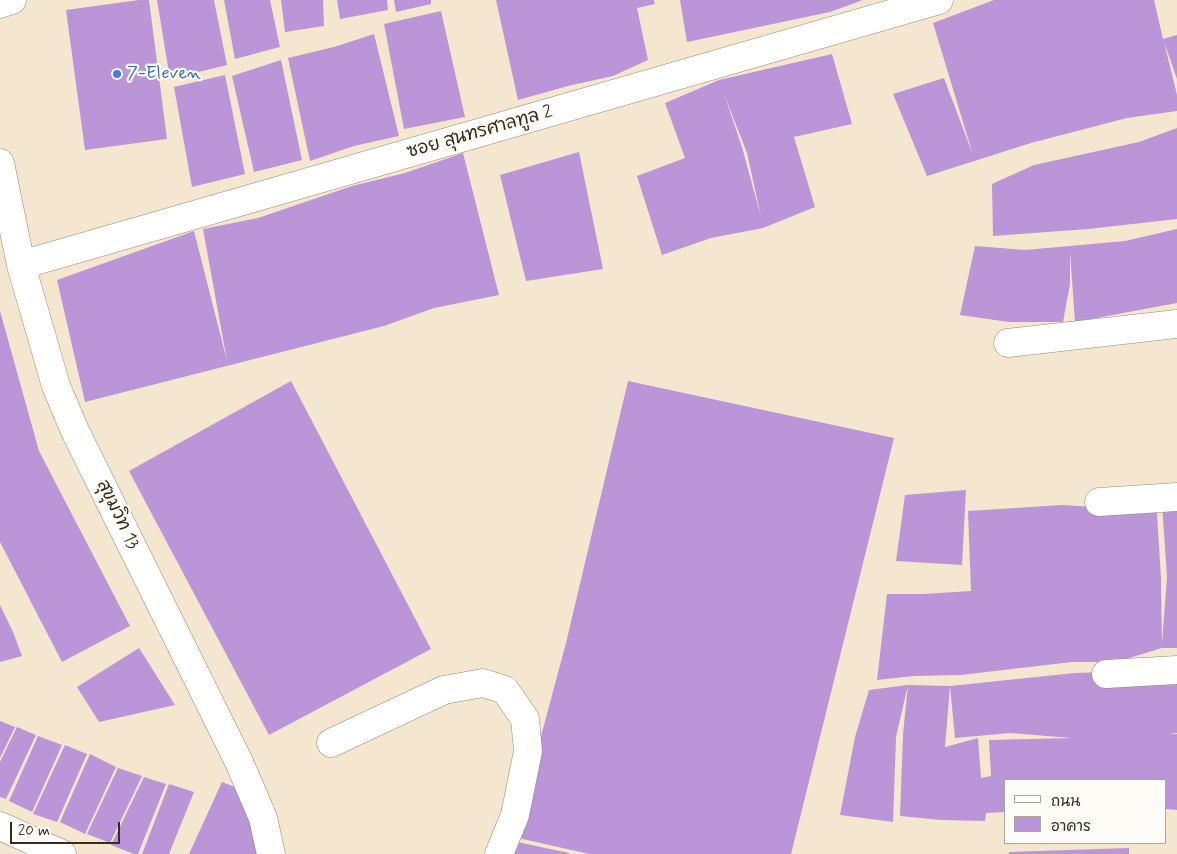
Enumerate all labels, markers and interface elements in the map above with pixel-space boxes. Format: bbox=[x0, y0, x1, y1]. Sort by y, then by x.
place label: 7-Eleven bbox=[127, 63, 201, 85]
marker: 7-Eleven bbox=[111, 68, 123, 80]
street label: ซอย สุนทรศาลทูล 2 bbox=[405, 102, 555, 164]
street label: สุขุมวิท 13 bbox=[91, 477, 143, 553]
legend bbox=[1004, 779, 1167, 844]
text: ถนน bbox=[1051, 792, 1080, 812]
scale bar bbox=[12, 812, 122, 844]
text: อาคาร bbox=[1051, 817, 1091, 837]
text: 20 m bbox=[18, 821, 50, 841]

